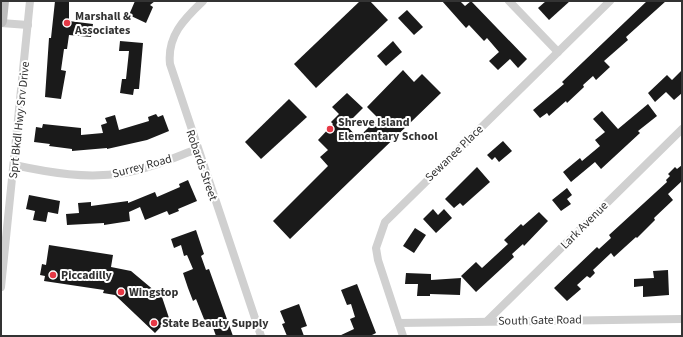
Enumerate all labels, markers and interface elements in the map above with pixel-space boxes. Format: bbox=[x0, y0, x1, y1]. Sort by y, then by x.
place label: Marshall & Associates bbox=[74, 8, 131, 39]
marker: Marshall & Associates bbox=[62, 18, 72, 28]
street label: Sprt Bkdl Hwy Srv Drive bbox=[5, 60, 34, 180]
place label: Shreve Island Elementary School bbox=[338, 114, 438, 145]
street label: Sewanee Place bbox=[421, 121, 487, 185]
marker: Shreve Island Elementary School bbox=[325, 124, 335, 134]
street label: Robards Street bbox=[181, 127, 222, 203]
street label: Surrey Road bbox=[111, 150, 174, 183]
street label: Lark Avenue bbox=[557, 198, 612, 253]
place label: Piccadilly bbox=[61, 267, 113, 284]
marker: Piccadilly bbox=[48, 270, 58, 280]
place label: Wingstop bbox=[129, 284, 178, 301]
marker: Wingstop bbox=[116, 287, 126, 297]
street label: South Gate Road bbox=[498, 311, 582, 330]
place label: State Beauty Supply bbox=[162, 315, 269, 332]
marker: State Beauty Supply bbox=[149, 318, 159, 328]

